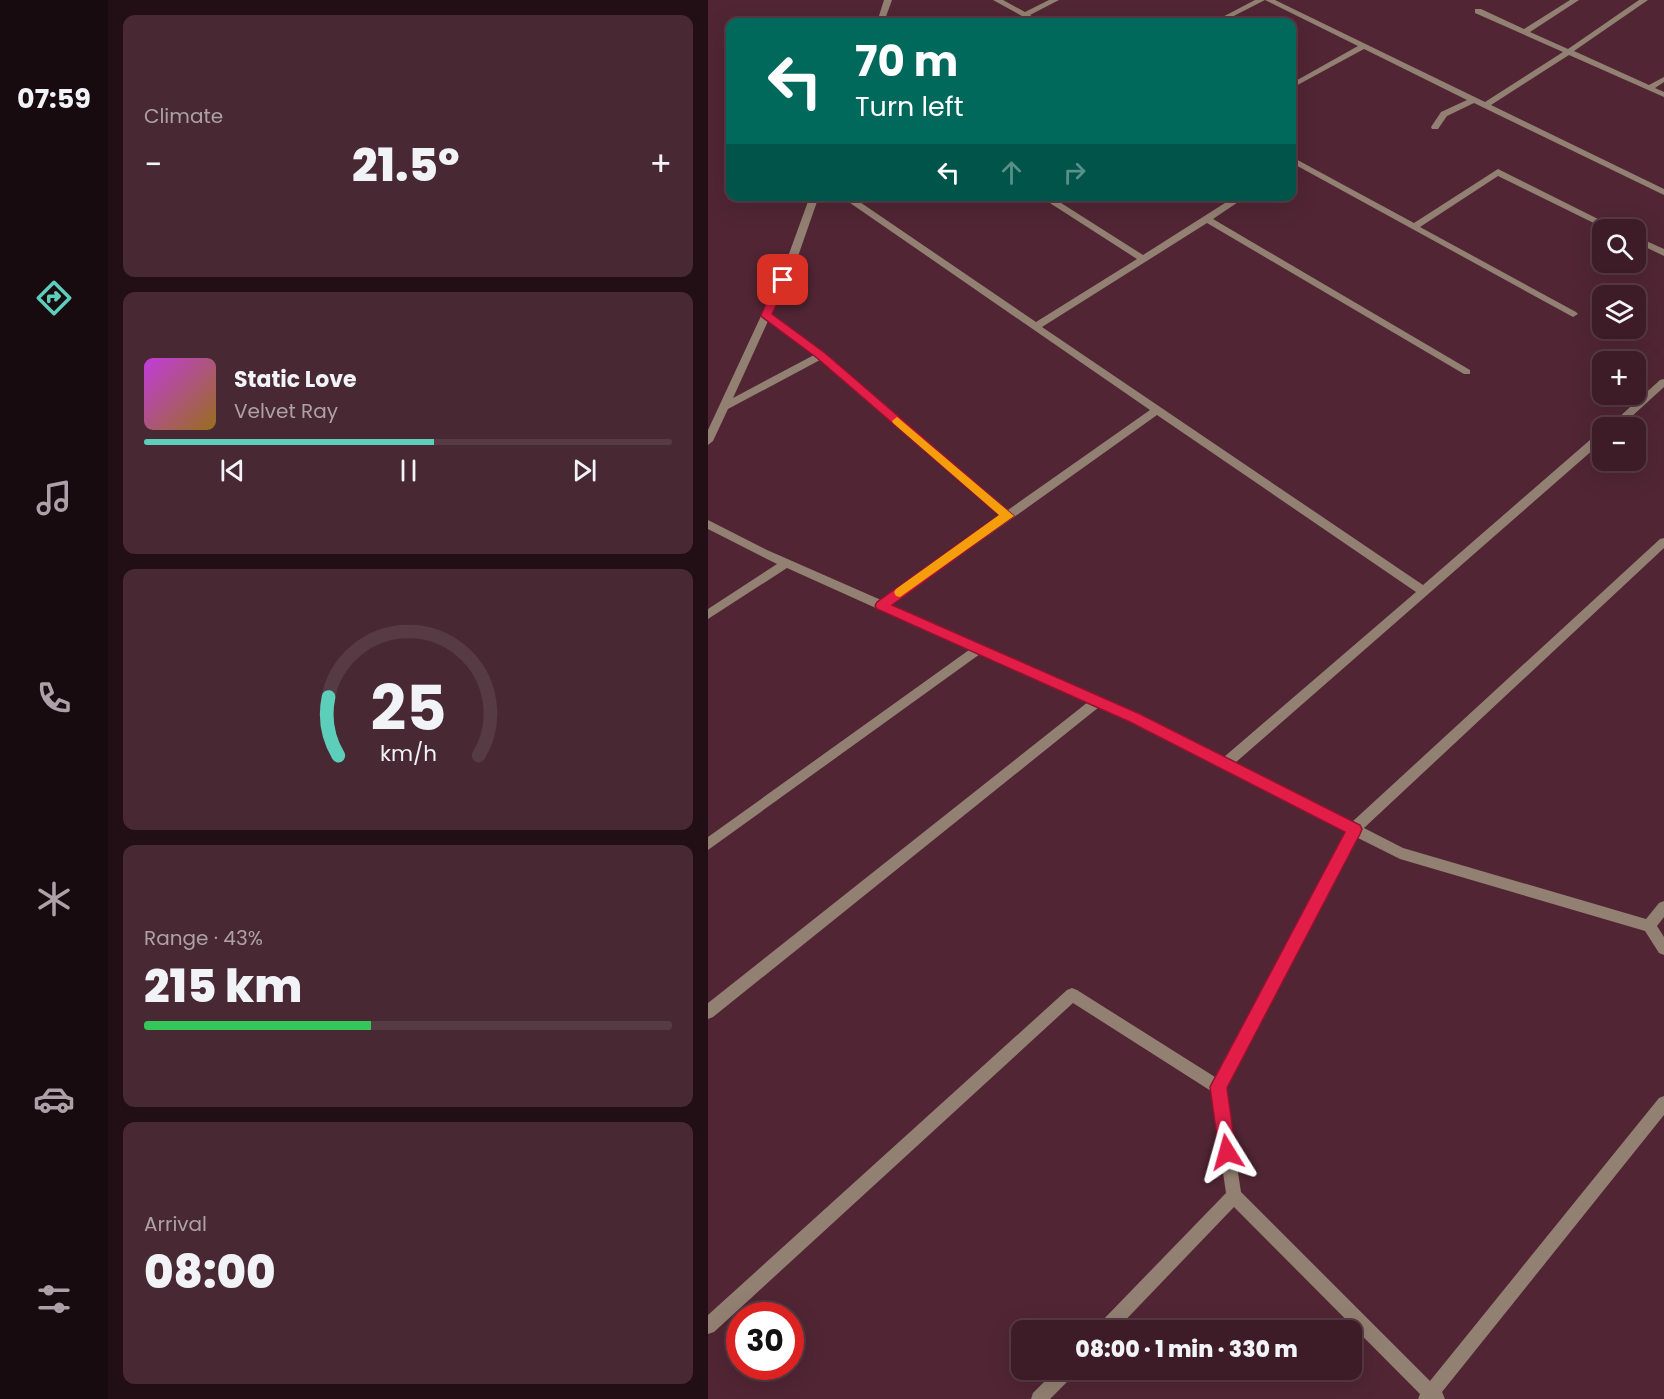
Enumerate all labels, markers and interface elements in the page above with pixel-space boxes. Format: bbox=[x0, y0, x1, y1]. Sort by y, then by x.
text: 70 m bbox=[855, 32, 958, 91]
icon: left bbox=[756, 42, 834, 120]
text: 07:59 bbox=[17, 80, 91, 117]
text: Turn left bbox=[855, 88, 964, 125]
text: Climate bbox=[144, 102, 223, 130]
text: 21.5° bbox=[352, 134, 460, 197]
text: − bbox=[144, 141, 162, 188]
text: + bbox=[649, 141, 672, 188]
icon: left bbox=[932, 156, 965, 189]
icon: ahead bbox=[995, 156, 1028, 189]
icon: right bbox=[1058, 156, 1091, 189]
map controls bbox=[1592, 219, 1646, 471]
button: search bbox=[1592, 219, 1646, 273]
pin bbox=[757, 254, 808, 305]
icon: arrive bbox=[766, 263, 799, 296]
icon: directions bbox=[33, 277, 75, 319]
button: layers bbox=[1592, 285, 1646, 339]
button: + bbox=[1592, 351, 1646, 405]
text: Static Love bbox=[234, 364, 357, 395]
text: Velvet Ray bbox=[234, 397, 338, 425]
button: − bbox=[1592, 417, 1646, 471]
icon: previous bbox=[216, 454, 249, 487]
icon: pause bbox=[392, 454, 425, 487]
icon: next bbox=[568, 454, 601, 487]
icon: music bbox=[33, 477, 75, 519]
text: 25 bbox=[370, 665, 446, 753]
icon: phone bbox=[33, 677, 75, 719]
text: km/h bbox=[379, 739, 437, 770]
icon: climate bbox=[33, 878, 75, 920]
text: Range · 43% bbox=[144, 924, 263, 952]
text: 215 km bbox=[144, 955, 302, 1018]
icon: car bbox=[33, 1078, 75, 1120]
position arrow bbox=[1195, 1120, 1259, 1184]
text: Arrival bbox=[144, 1210, 207, 1238]
text: 08:00 bbox=[144, 1241, 276, 1304]
icon: filters bbox=[33, 1278, 75, 1320]
speed limit sign: 30 bbox=[726, 1302, 804, 1380]
text: 08:00 · 1 min · 330 m bbox=[1075, 1334, 1298, 1365]

